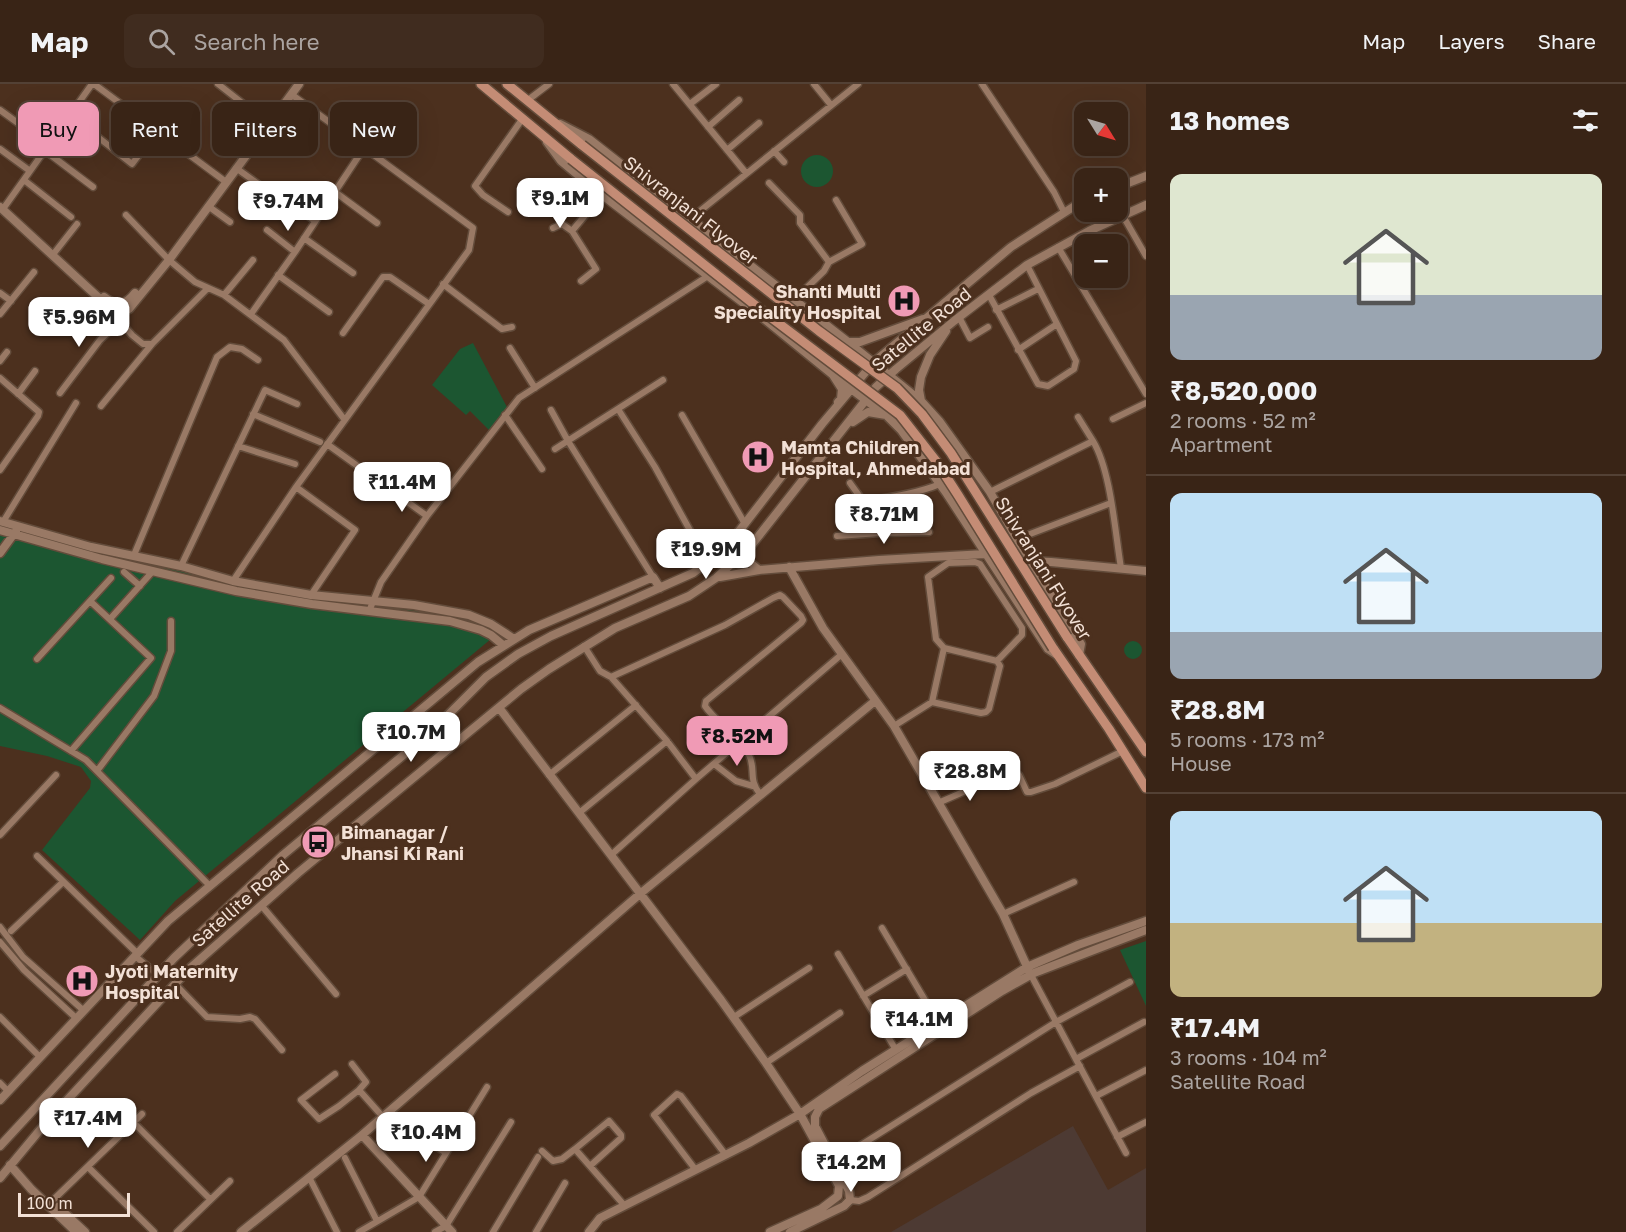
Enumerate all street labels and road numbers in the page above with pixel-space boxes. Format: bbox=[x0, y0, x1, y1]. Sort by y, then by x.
street label: Shivranjani Flyover bbox=[619, 151, 763, 269]
street label: Satellite Road bbox=[867, 282, 975, 376]
street label: Shivranjani Flyover bbox=[991, 492, 1097, 644]
street label: Satellite Road bbox=[187, 855, 293, 951]

